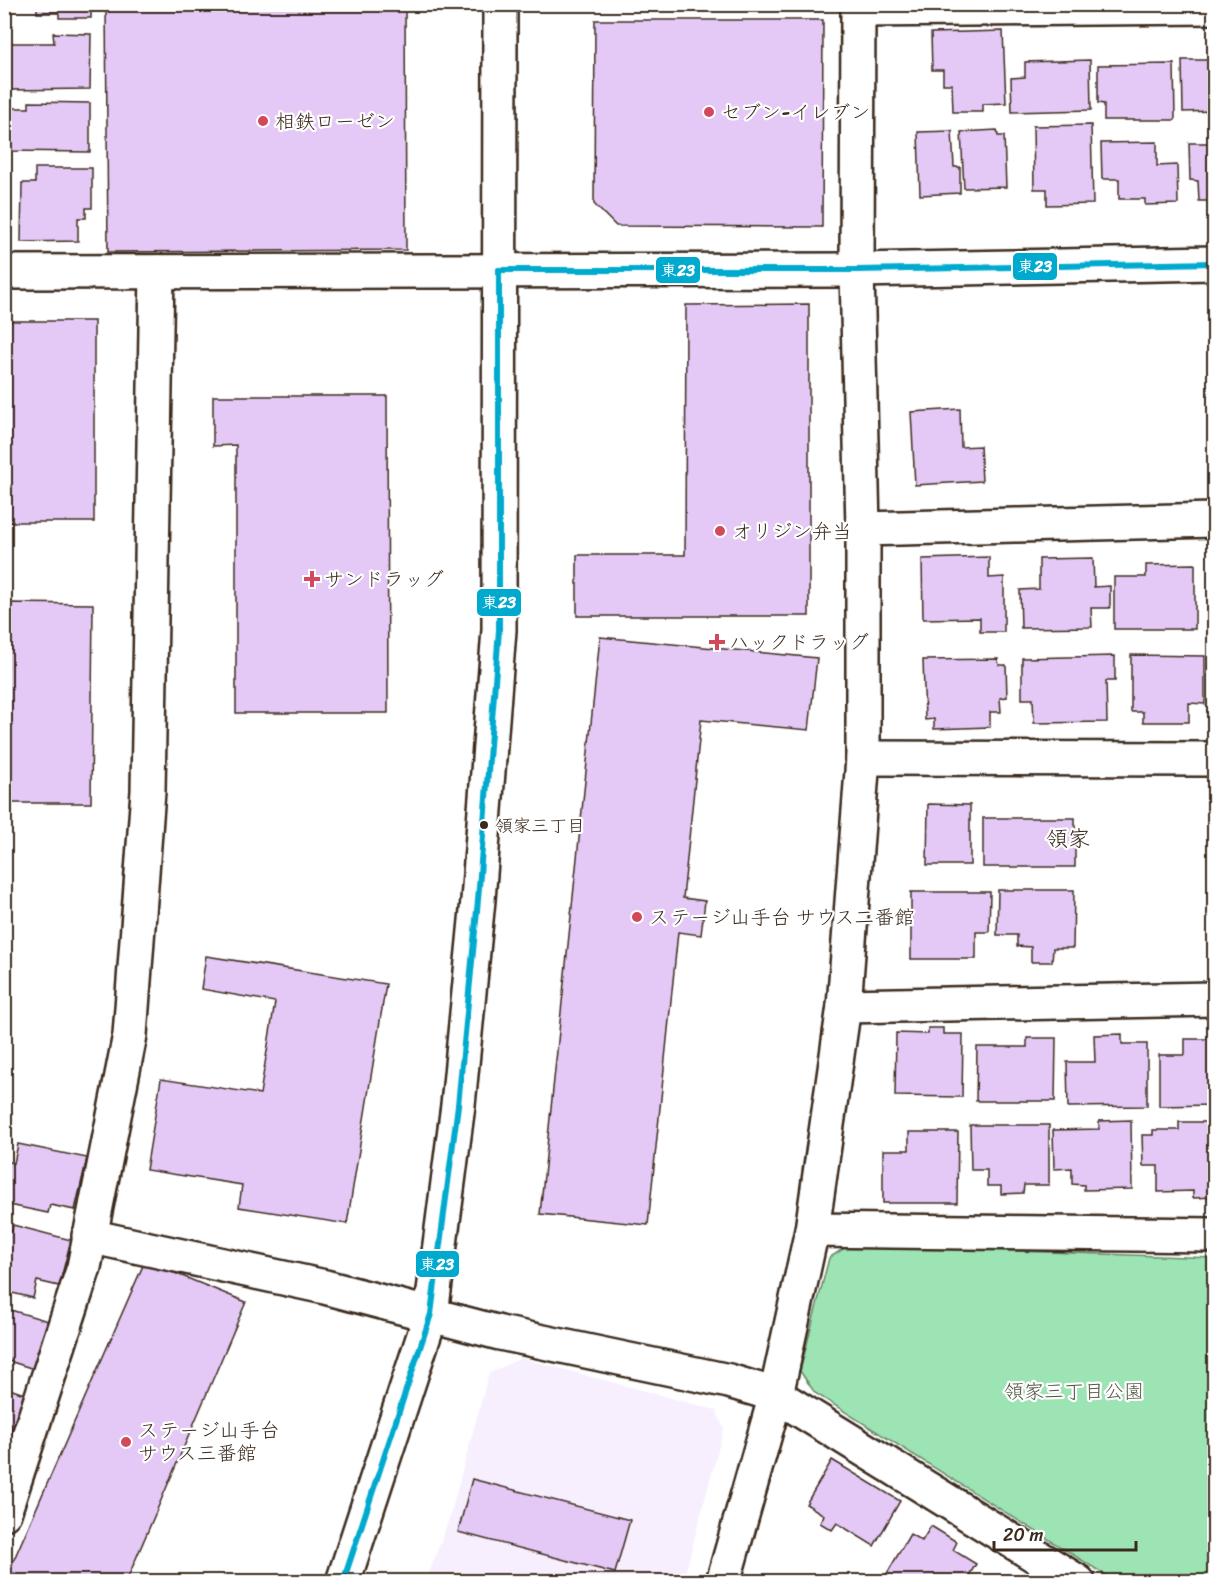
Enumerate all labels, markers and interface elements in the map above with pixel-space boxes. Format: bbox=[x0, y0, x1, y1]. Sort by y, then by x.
place label: セブン-イレブン bbox=[721, 95, 870, 130]
place label: 相鉄ローゼン bbox=[275, 104, 395, 139]
marker: セブン-イレブン bbox=[702, 105, 716, 119]
marker: 相鉄ローゼン bbox=[256, 114, 270, 128]
line badge: 東23 bbox=[1012, 252, 1058, 281]
text: 東23 bbox=[1018, 252, 1052, 281]
line badge: 東23 bbox=[655, 256, 701, 284]
text: 東23 bbox=[661, 256, 695, 285]
place label: オリジン弁当 bbox=[732, 514, 852, 549]
marker: オリジン弁当 bbox=[713, 524, 727, 538]
place label: サンドラッグ bbox=[324, 562, 444, 597]
marker: サンドラッグ bbox=[305, 572, 319, 586]
line badge: 東23 bbox=[476, 588, 522, 617]
text: 東23 bbox=[482, 588, 516, 617]
place label: ハックドラッグ bbox=[729, 625, 869, 660]
marker: ハックドラッグ bbox=[710, 635, 724, 649]
place label: 領家三丁目 bbox=[495, 810, 585, 842]
marker: 領家三丁目 bbox=[478, 819, 490, 831]
district label: 領家 bbox=[1046, 819, 1090, 858]
place label: ステージ山手台 サウス二番館 bbox=[649, 900, 915, 935]
marker: ステージ山手台 サウス二番館 bbox=[630, 910, 644, 924]
line badge: 東23 bbox=[415, 1250, 460, 1278]
text: 東23 bbox=[420, 1250, 454, 1279]
park label: 領家三丁目公園 bbox=[1004, 1374, 1144, 1409]
place label: ステージ山手台 サウス三番館 bbox=[138, 1413, 280, 1471]
marker: ステージ山手台 サウス三番館 bbox=[119, 1435, 133, 1449]
scale bar bbox=[994, 1514, 1136, 1552]
text: 20 m bbox=[1003, 1519, 1043, 1551]

